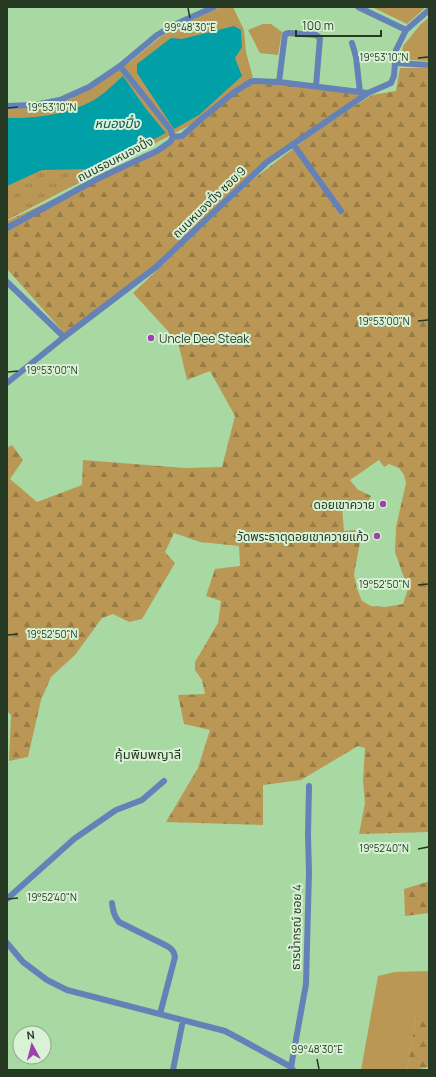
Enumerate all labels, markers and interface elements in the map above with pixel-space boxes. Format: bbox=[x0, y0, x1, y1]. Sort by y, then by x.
scale bar bbox=[296, 12, 381, 38]
text: 100 m bbox=[302, 17, 334, 34]
text: 99°48'30"E bbox=[164, 20, 216, 34]
text: 19°53'10"N bbox=[360, 50, 409, 64]
text: 19°53'10"N bbox=[28, 100, 77, 114]
water label: หนองปึ๋ง bbox=[95, 114, 140, 132]
street label: ถนนรอบหนองปึ๋ง bbox=[74, 133, 156, 185]
street label: ถนนหนองปึ๋ง ซอย 9 bbox=[168, 162, 250, 242]
text: 19°53'00"N bbox=[358, 314, 410, 328]
place label: Uncle Dee Steak bbox=[159, 330, 250, 347]
marker: Uncle Dee Steak bbox=[146, 333, 156, 343]
text: 19°53'00"N bbox=[26, 363, 78, 377]
place label: ดอยเขาควาย bbox=[313, 496, 375, 513]
marker: ดอยเขาควาย bbox=[378, 499, 388, 509]
place label: วัดพระธาตุดอยเขาควายแก้ว bbox=[237, 528, 369, 545]
marker: วัดพระธาตุดอยเขาควายแก้ว bbox=[372, 531, 382, 541]
text: 19°52'50"N bbox=[359, 577, 409, 591]
text: 19°52'50"N bbox=[27, 627, 77, 641]
district label: คุ้มพิมพญาลี bbox=[115, 745, 181, 763]
text: 19°52'40"N bbox=[359, 841, 409, 855]
street label: ธารน้ำกรณ์ ซอย 4 bbox=[287, 884, 305, 970]
text: 19°52'40"N bbox=[27, 890, 77, 904]
north arrow bbox=[12, 1025, 52, 1065]
text: N bbox=[26, 1027, 36, 1043]
text: 99°48'30"E bbox=[291, 1042, 343, 1056]

